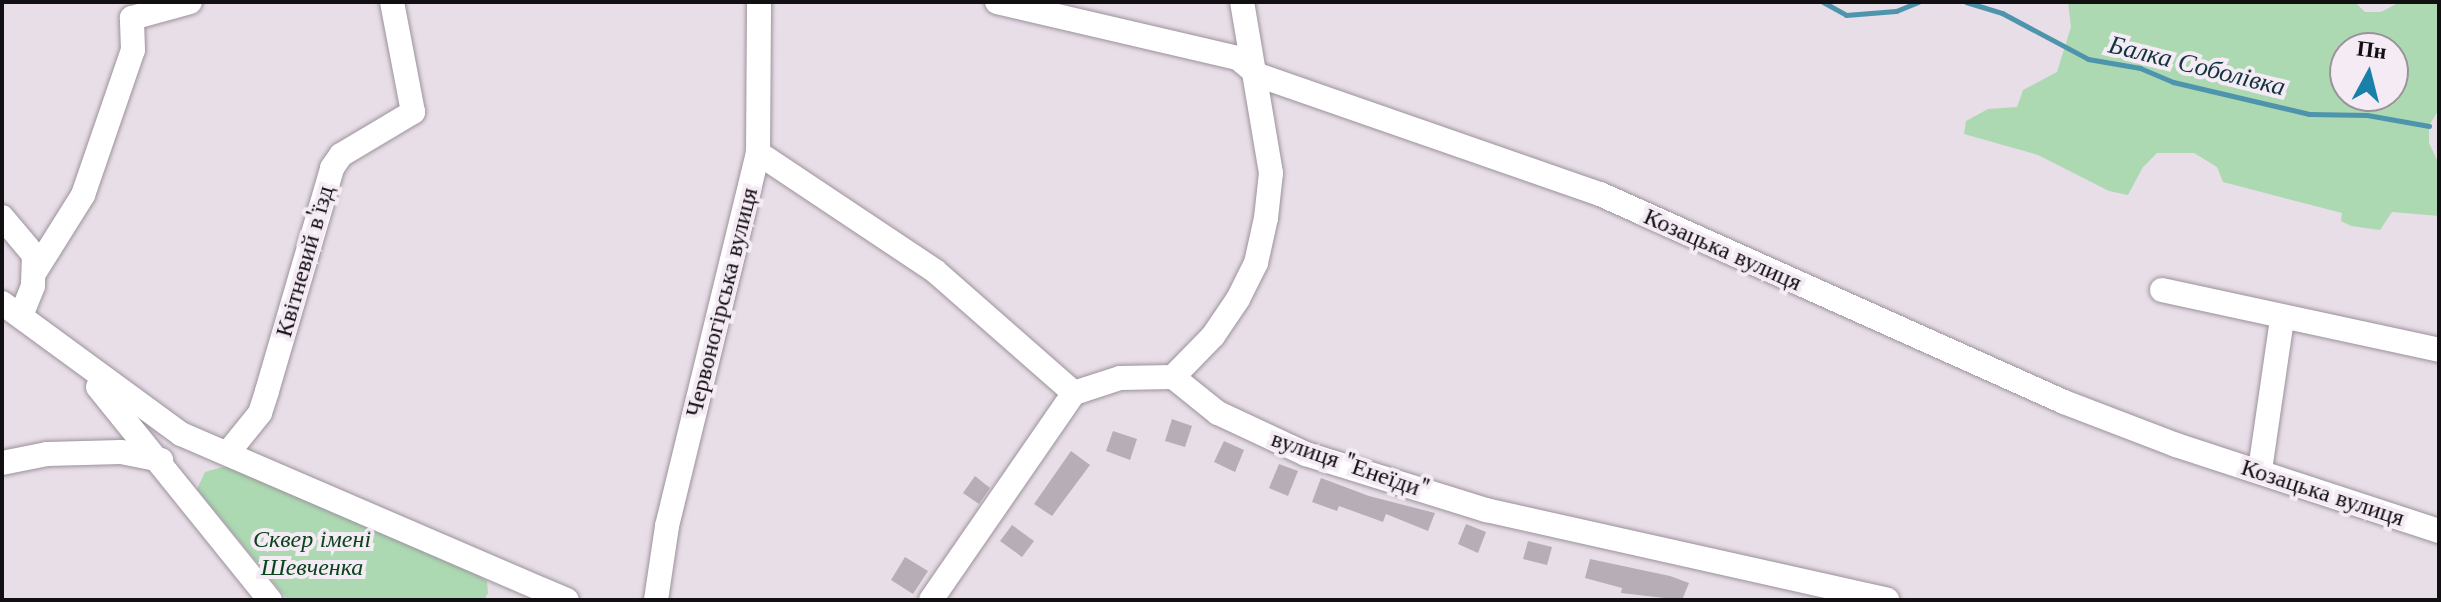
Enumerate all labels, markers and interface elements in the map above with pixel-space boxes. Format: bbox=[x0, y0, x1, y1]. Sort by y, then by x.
water label: Балка Соболівка bbox=[2105, 29, 2289, 103]
north arrow bbox=[2329, 32, 2409, 112]
text: Пн bbox=[2355, 34, 2388, 65]
street label: Квітневий в'їзд bbox=[269, 182, 339, 340]
street label: Червоногірська вулиця bbox=[679, 184, 763, 420]
street label: Козацька вулиця bbox=[1640, 201, 1806, 297]
street label: вулиця "Енеїди" bbox=[1268, 424, 1432, 504]
street label: Козацька вулиця bbox=[2238, 452, 2408, 532]
park label: Сквер імені Шевченка bbox=[253, 525, 371, 581]

